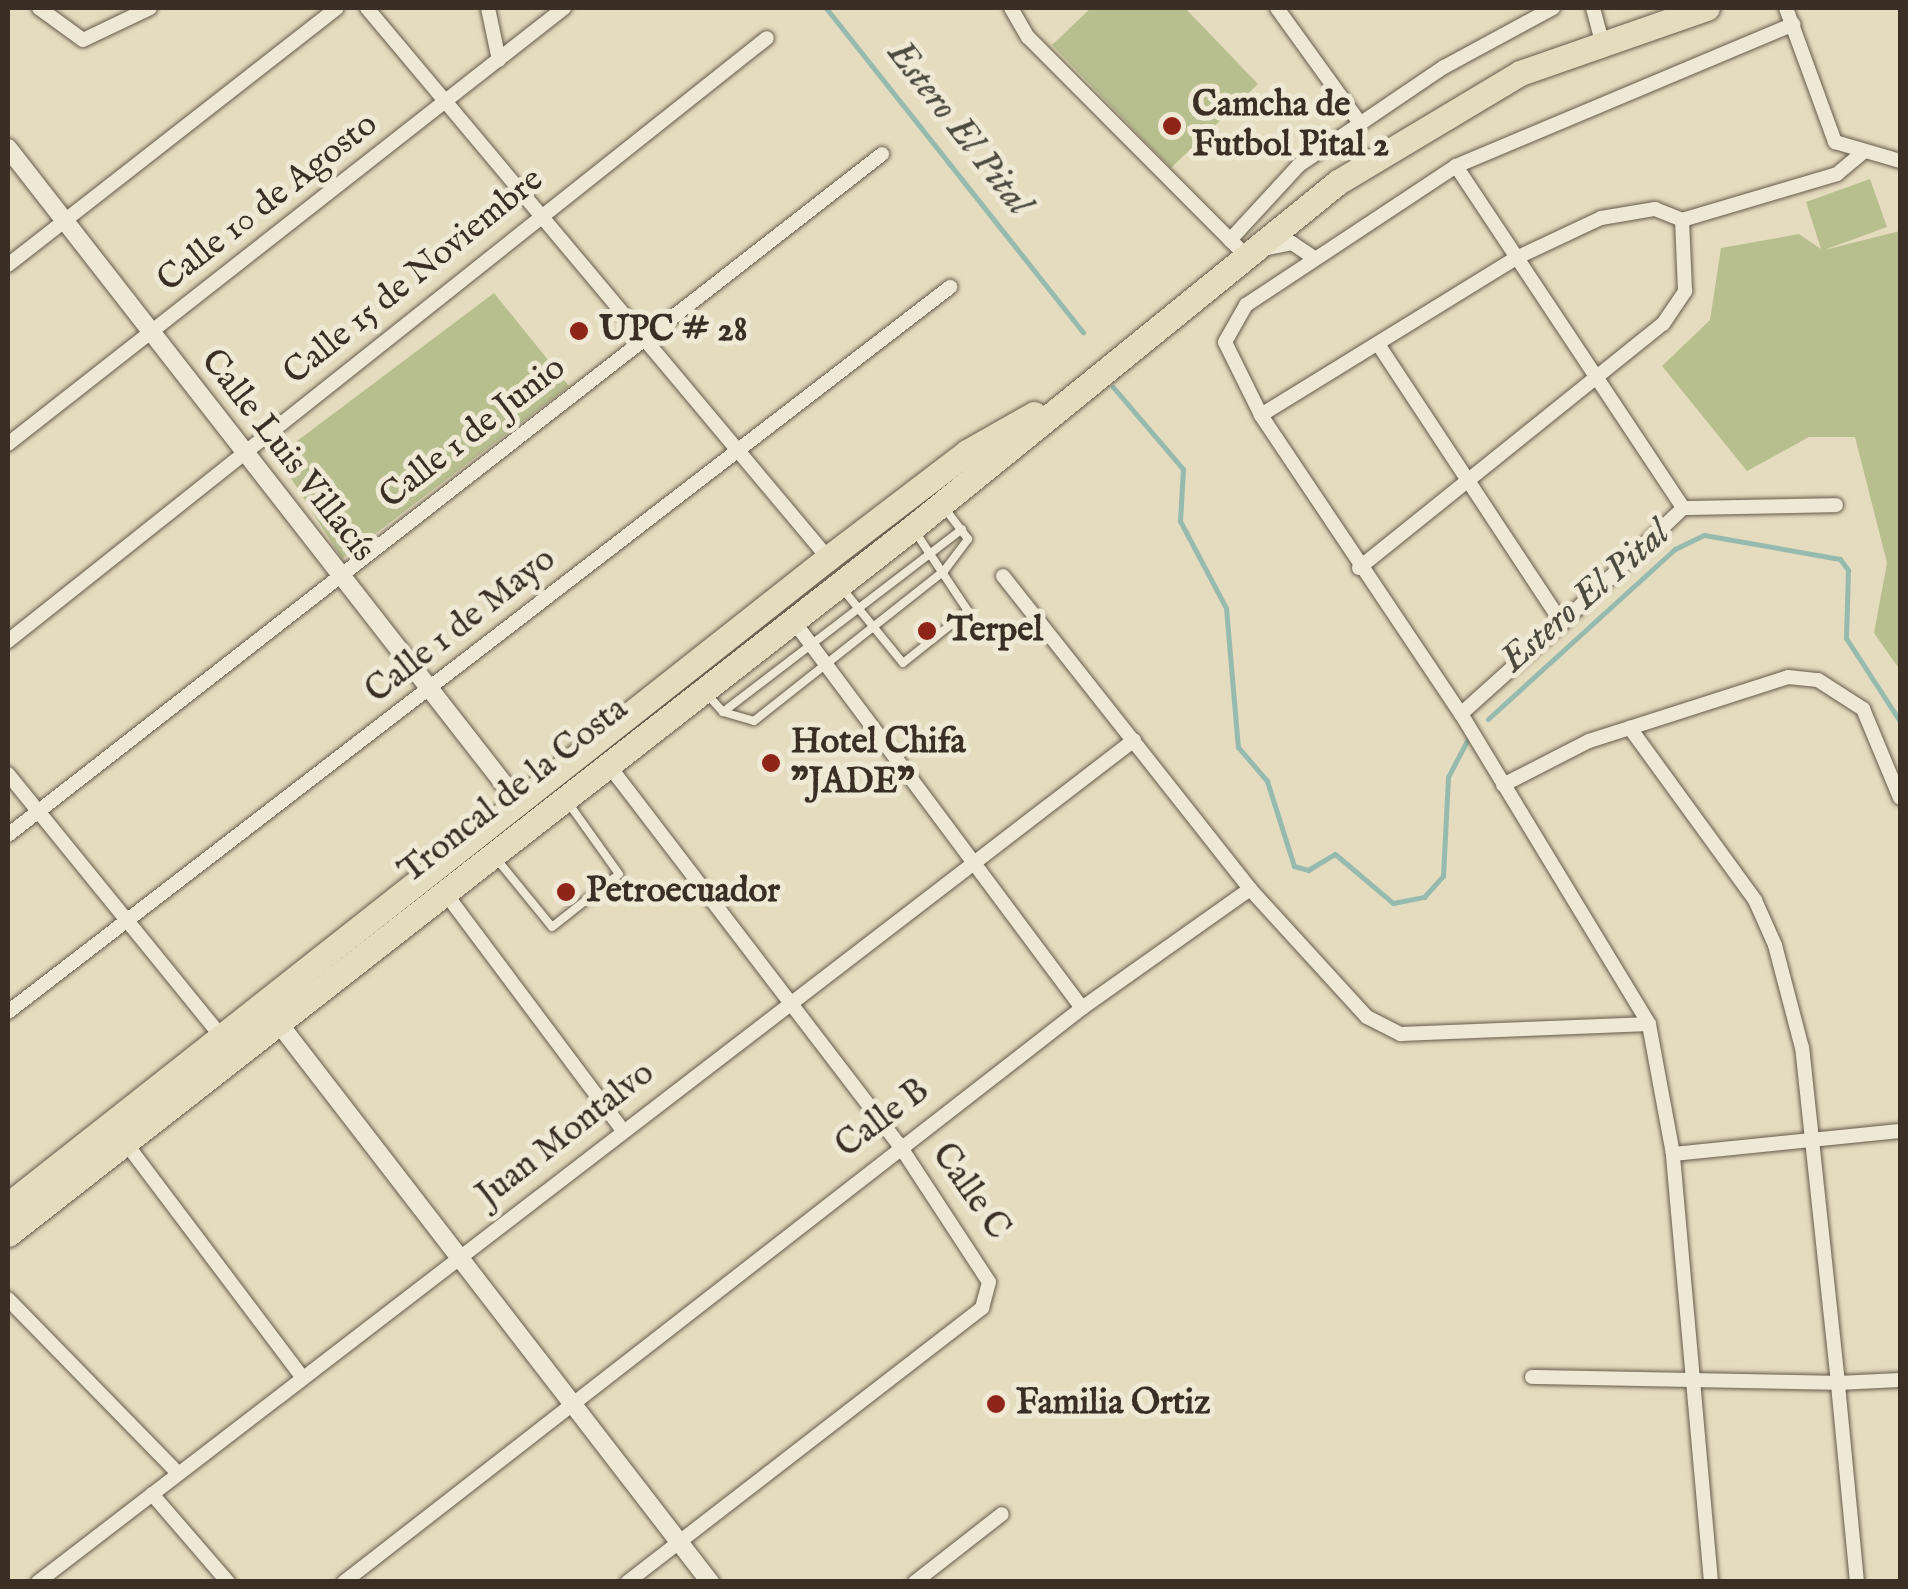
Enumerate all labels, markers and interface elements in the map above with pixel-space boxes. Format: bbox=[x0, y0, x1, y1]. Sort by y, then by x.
water label: Estero El Pital bbox=[876, 33, 1040, 225]
place label: Camcha de Futbol Pital 2 bbox=[1192, 85, 1389, 167]
street label: Calle 10 de Agosto bbox=[150, 104, 386, 302]
marker: Camcha de Futbol Pital 2 bbox=[1161, 115, 1183, 137]
street label: Calle 15 de Noviembre bbox=[276, 159, 552, 395]
place label: UPC # 28 bbox=[599, 310, 747, 352]
marker: UPC # 28 bbox=[568, 320, 590, 342]
street label: Calle Luis Villacís bbox=[191, 341, 383, 571]
street label: Calle 1 de Junio bbox=[372, 347, 574, 519]
water label: Estero El Pital bbox=[1492, 512, 1680, 684]
street label: Calle 1 de Mayo bbox=[358, 539, 564, 713]
place label: Terpel bbox=[947, 610, 1043, 652]
marker: Terpel bbox=[916, 620, 938, 642]
street label: Troncal de la Costa bbox=[391, 689, 637, 893]
place label: Hotel Chifa "JADE" bbox=[791, 722, 966, 804]
marker: Hotel Chifa "JADE" bbox=[760, 752, 782, 774]
place label: Petroecuador bbox=[586, 871, 780, 913]
marker: Petroecuador bbox=[555, 881, 577, 903]
street label: Juan Montalvo bbox=[469, 1053, 663, 1217]
street label: Calle B bbox=[828, 1070, 938, 1168]
street label: Calle C bbox=[922, 1136, 1018, 1248]
place label: Familia Ortiz bbox=[1016, 1383, 1210, 1425]
marker: Familia Ortiz bbox=[985, 1393, 1007, 1415]

